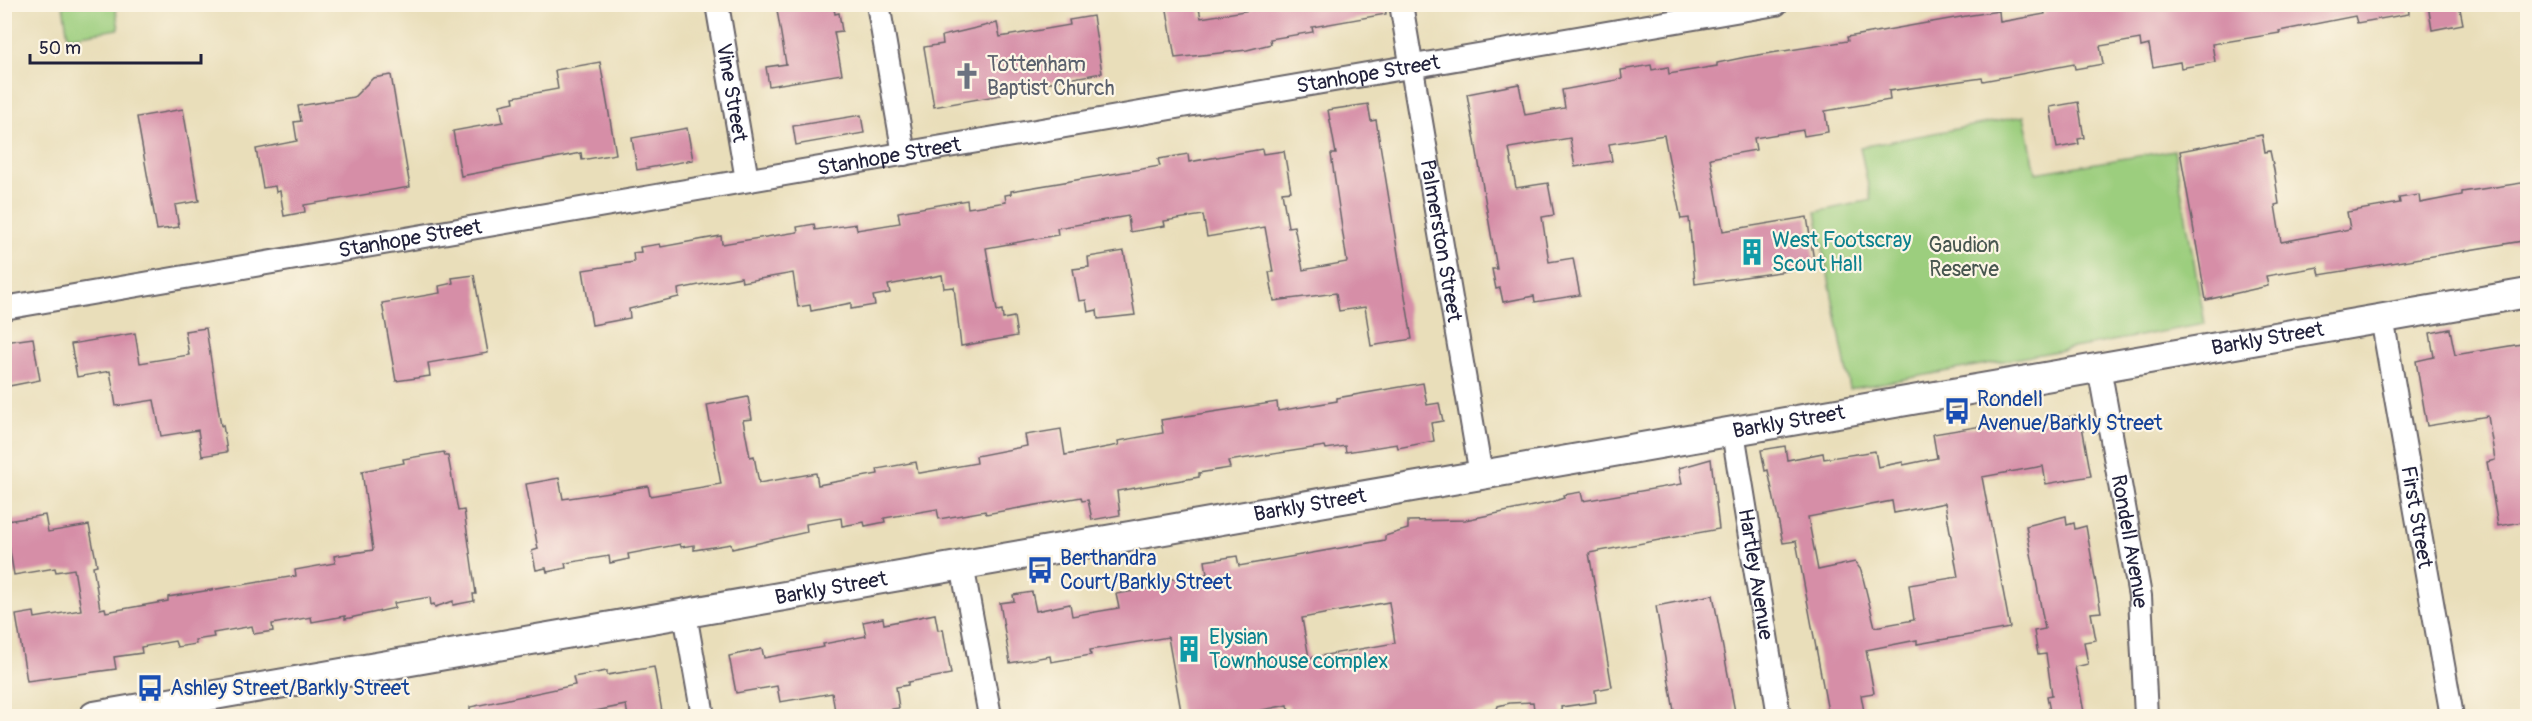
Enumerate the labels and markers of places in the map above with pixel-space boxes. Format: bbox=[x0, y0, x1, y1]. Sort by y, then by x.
place label: Tottenham Baptist Church bbox=[987, 51, 1115, 102]
church icon: Tottenham Baptist Church bbox=[952, 61, 982, 91]
place label: West Footscray Scout Hall bbox=[1772, 227, 1912, 278]
building icon: West Footscray Scout Hall bbox=[1737, 237, 1767, 267]
place label: Rondell Avenue/Barkly Street bbox=[1977, 386, 2163, 437]
bus stop icon: Rondell Avenue/Barkly Street bbox=[1942, 396, 1972, 426]
place label: Berthandra Court/Barkly Street bbox=[1060, 545, 1232, 596]
bus stop icon: Berthandra Court/Barkly Street bbox=[1025, 555, 1055, 585]
place label: Elysian Townhouse complex bbox=[1209, 624, 1389, 675]
building icon: Elysian Townhouse complex bbox=[1174, 634, 1204, 664]
bus stop icon: Ashley Street/Barkly Street bbox=[135, 673, 165, 703]
place label: Ashley Street/Barkly Street bbox=[170, 675, 410, 702]

